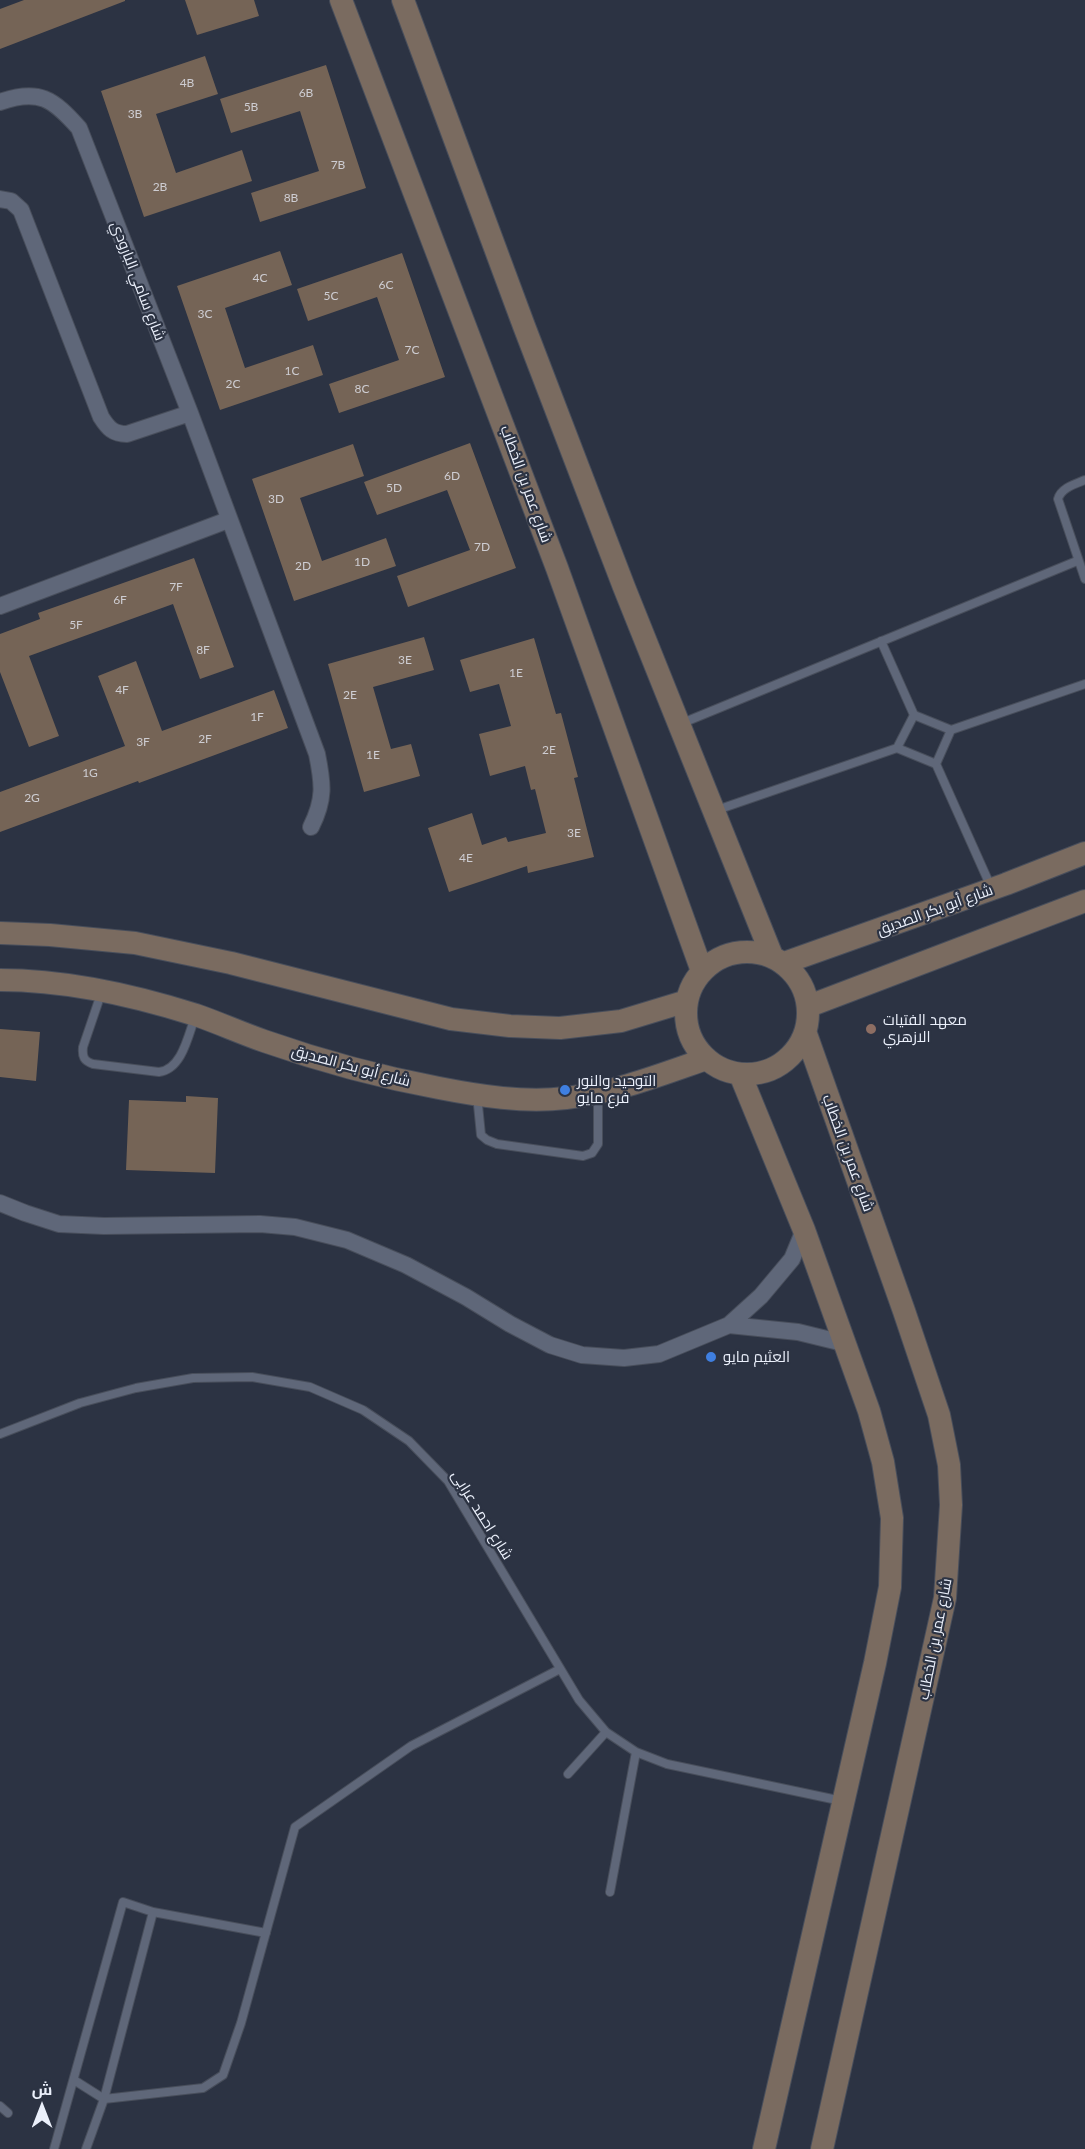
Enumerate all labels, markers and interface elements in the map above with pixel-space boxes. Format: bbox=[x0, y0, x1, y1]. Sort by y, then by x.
house number: 4B bbox=[180, 76, 194, 90]
house number: 6B bbox=[299, 86, 313, 100]
house number: 5B bbox=[244, 100, 258, 114]
house number: 3B bbox=[128, 107, 142, 121]
house number: 7B bbox=[331, 158, 345, 172]
house number: 2B bbox=[153, 180, 167, 194]
house number: 8B bbox=[284, 191, 298, 205]
street label: شارع سامي البارودي bbox=[107, 219, 169, 343]
house number: 4C bbox=[253, 271, 267, 285]
house number: 6C bbox=[379, 278, 393, 292]
house number: 5C bbox=[324, 289, 338, 303]
house number: 3C bbox=[198, 307, 212, 321]
house number: 7C bbox=[405, 343, 419, 357]
house number: 1C bbox=[285, 364, 299, 378]
house number: 2C bbox=[226, 377, 240, 391]
house number: 8C bbox=[355, 382, 369, 396]
street label: شارع عمر بن الخطاب bbox=[496, 423, 556, 545]
house number: 6D bbox=[444, 469, 460, 483]
house number: 5D bbox=[386, 481, 402, 495]
house number: 3D bbox=[268, 492, 284, 506]
house number: 7D bbox=[474, 540, 490, 554]
house number: 1D bbox=[354, 555, 370, 569]
house number: 2D bbox=[295, 559, 311, 573]
house number: 7F bbox=[169, 580, 183, 594]
house number: 6F bbox=[113, 593, 127, 607]
house number: 5F bbox=[69, 618, 83, 632]
house number: 8F bbox=[196, 643, 210, 657]
house number: 3E bbox=[398, 653, 412, 667]
house number: 1E bbox=[509, 666, 523, 680]
house number: 4F bbox=[115, 683, 129, 697]
house number: 2E bbox=[343, 688, 357, 702]
house number: 1F bbox=[250, 710, 264, 724]
house number: 2F bbox=[198, 732, 212, 746]
house number: 3F bbox=[136, 735, 150, 749]
house number: 2E bbox=[542, 743, 556, 757]
house number: 1E bbox=[366, 748, 380, 762]
house number: 1G bbox=[82, 766, 98, 780]
house number: 2G bbox=[24, 791, 40, 805]
house number: 3E bbox=[567, 826, 581, 840]
house number: 4E bbox=[459, 851, 473, 865]
street label: شارع أبو بكر الصديق bbox=[875, 881, 995, 939]
place label: معهد الفتيات الازهري bbox=[883, 1011, 967, 1046]
marker: معهد الفتيات الازهري bbox=[864, 1022, 878, 1036]
street label: شارع أبو بكر الصديق bbox=[290, 1042, 412, 1090]
place label: التوحيد والنور فرع مايو bbox=[577, 1072, 656, 1107]
marker: التوحيد والنور فرع مايو bbox=[558, 1083, 572, 1097]
street label: شارع عمر بن الخطاب bbox=[818, 1092, 878, 1214]
place label: العثيم مايو bbox=[723, 1348, 790, 1366]
marker: العثيم مايو bbox=[704, 1350, 718, 1364]
street label: شارع احمد عرابى bbox=[447, 1467, 517, 1563]
street label: شارع عمر بن الخطاب bbox=[914, 1577, 956, 1701]
north arrow bbox=[12, 2077, 72, 2137]
text: ش bbox=[32, 2079, 52, 2098]

